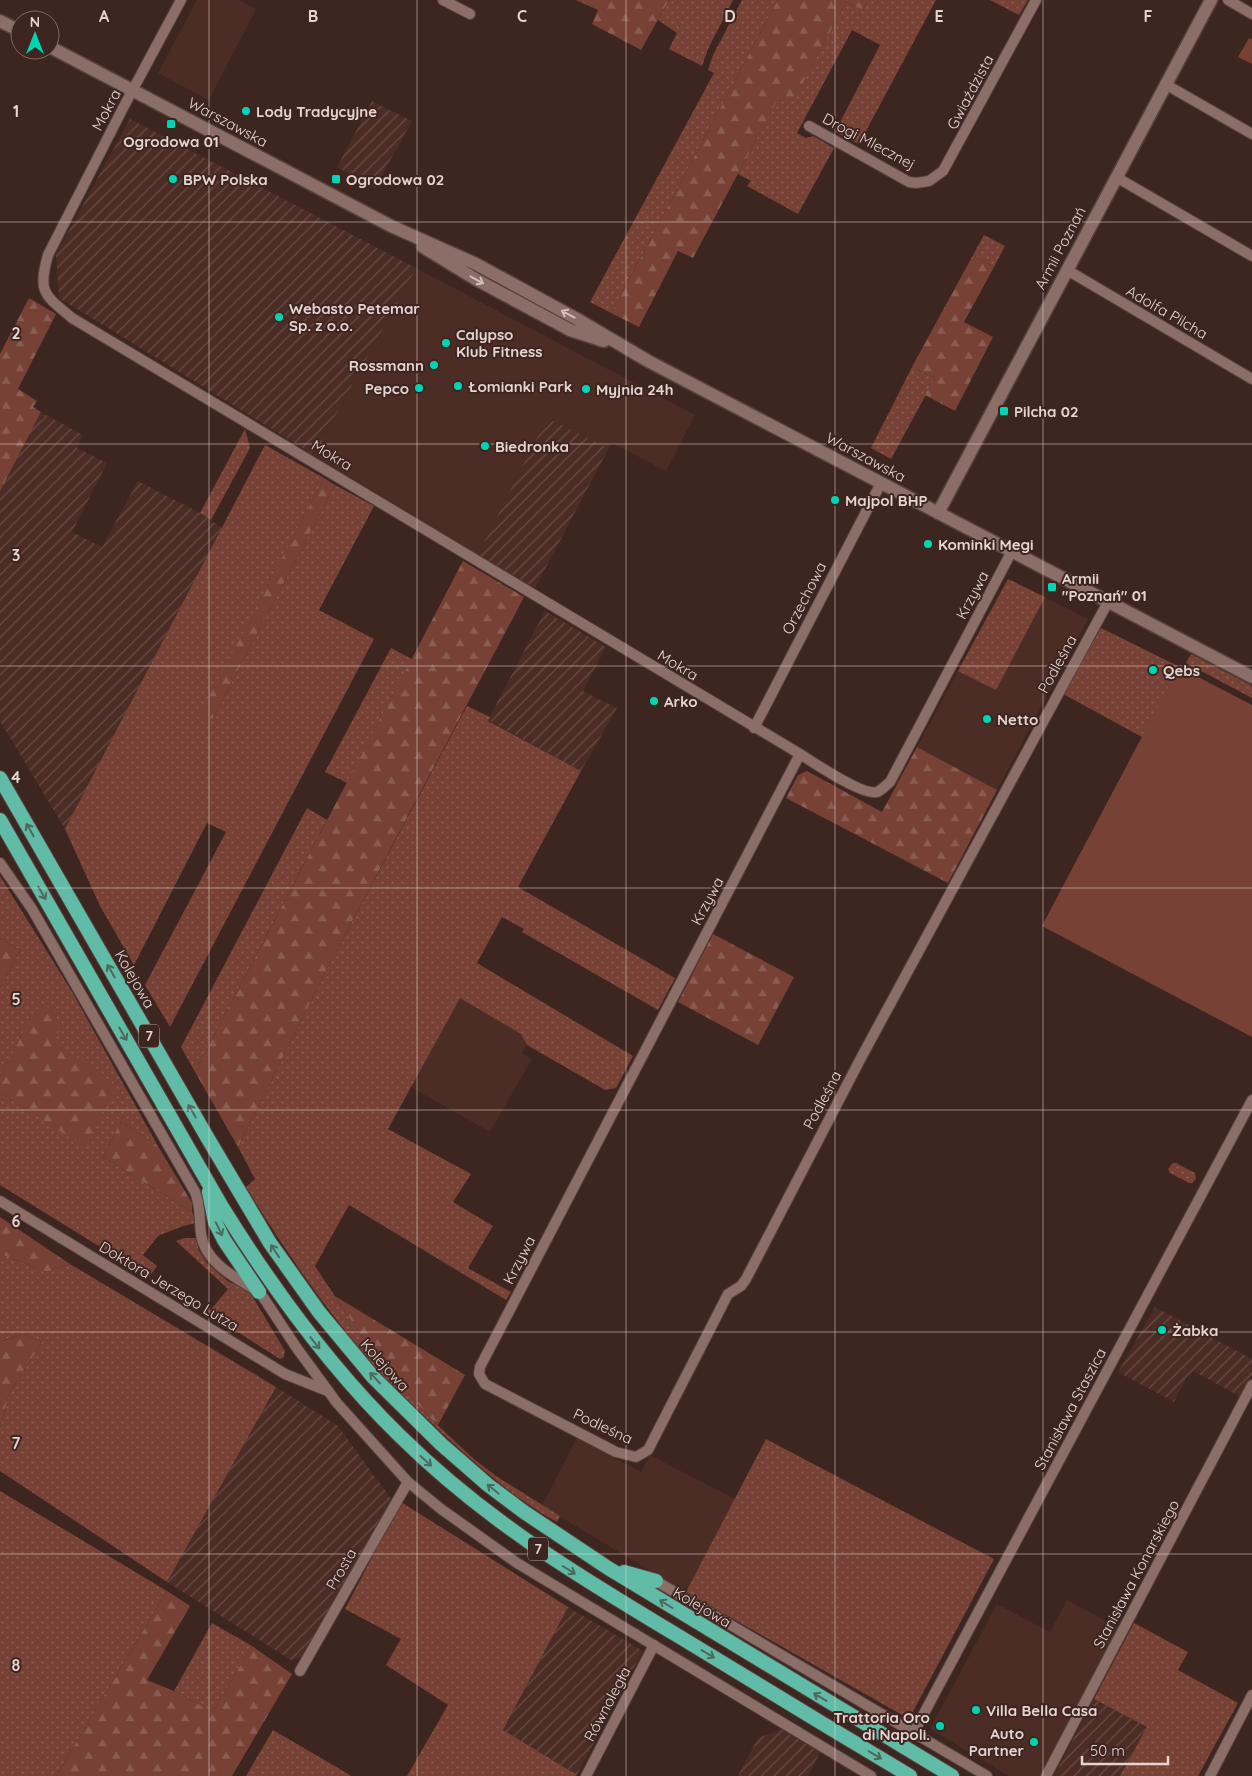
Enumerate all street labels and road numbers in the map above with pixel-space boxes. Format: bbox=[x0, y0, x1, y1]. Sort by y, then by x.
street label: Gwiaździsta bbox=[942, 51, 998, 133]
street label: Mokra bbox=[87, 86, 125, 134]
street label: Warszawska bbox=[185, 93, 271, 151]
street label: Drogi Mlecznej bbox=[819, 109, 919, 173]
street label: Armii Poznań bbox=[1030, 203, 1090, 293]
street label: Adolfa Pilcha bbox=[1123, 281, 1211, 343]
street label: Warszawska bbox=[823, 428, 909, 486]
street label: Mokra bbox=[308, 435, 356, 475]
street label: Orzechowa bbox=[778, 559, 830, 637]
street label: Krzywa bbox=[951, 568, 993, 622]
street label: Podleśna bbox=[1033, 632, 1081, 696]
street label: Mokra bbox=[654, 645, 702, 685]
street label: Krzywa bbox=[686, 874, 728, 928]
street label: Kolejowa bbox=[111, 946, 159, 1012]
road number: 7 bbox=[139, 1024, 159, 1048]
street label: Podleśna bbox=[799, 1067, 845, 1133]
street label: Krzywa bbox=[499, 1233, 539, 1287]
street label: Doktora Jerzego Lutza bbox=[96, 1237, 242, 1335]
street label: Kolejowa bbox=[356, 1335, 414, 1395]
street label: Stanisława Staszica bbox=[1030, 1345, 1110, 1473]
street label: Podleśna bbox=[570, 1404, 636, 1448]
street label: Stanisława Konarskiego bbox=[1089, 1496, 1183, 1652]
road number: 7 bbox=[528, 1538, 548, 1560]
street label: Prosta bbox=[322, 1545, 360, 1593]
street label: Kolejowa bbox=[670, 1582, 734, 1632]
street label: Równoległa bbox=[579, 1663, 635, 1745]

